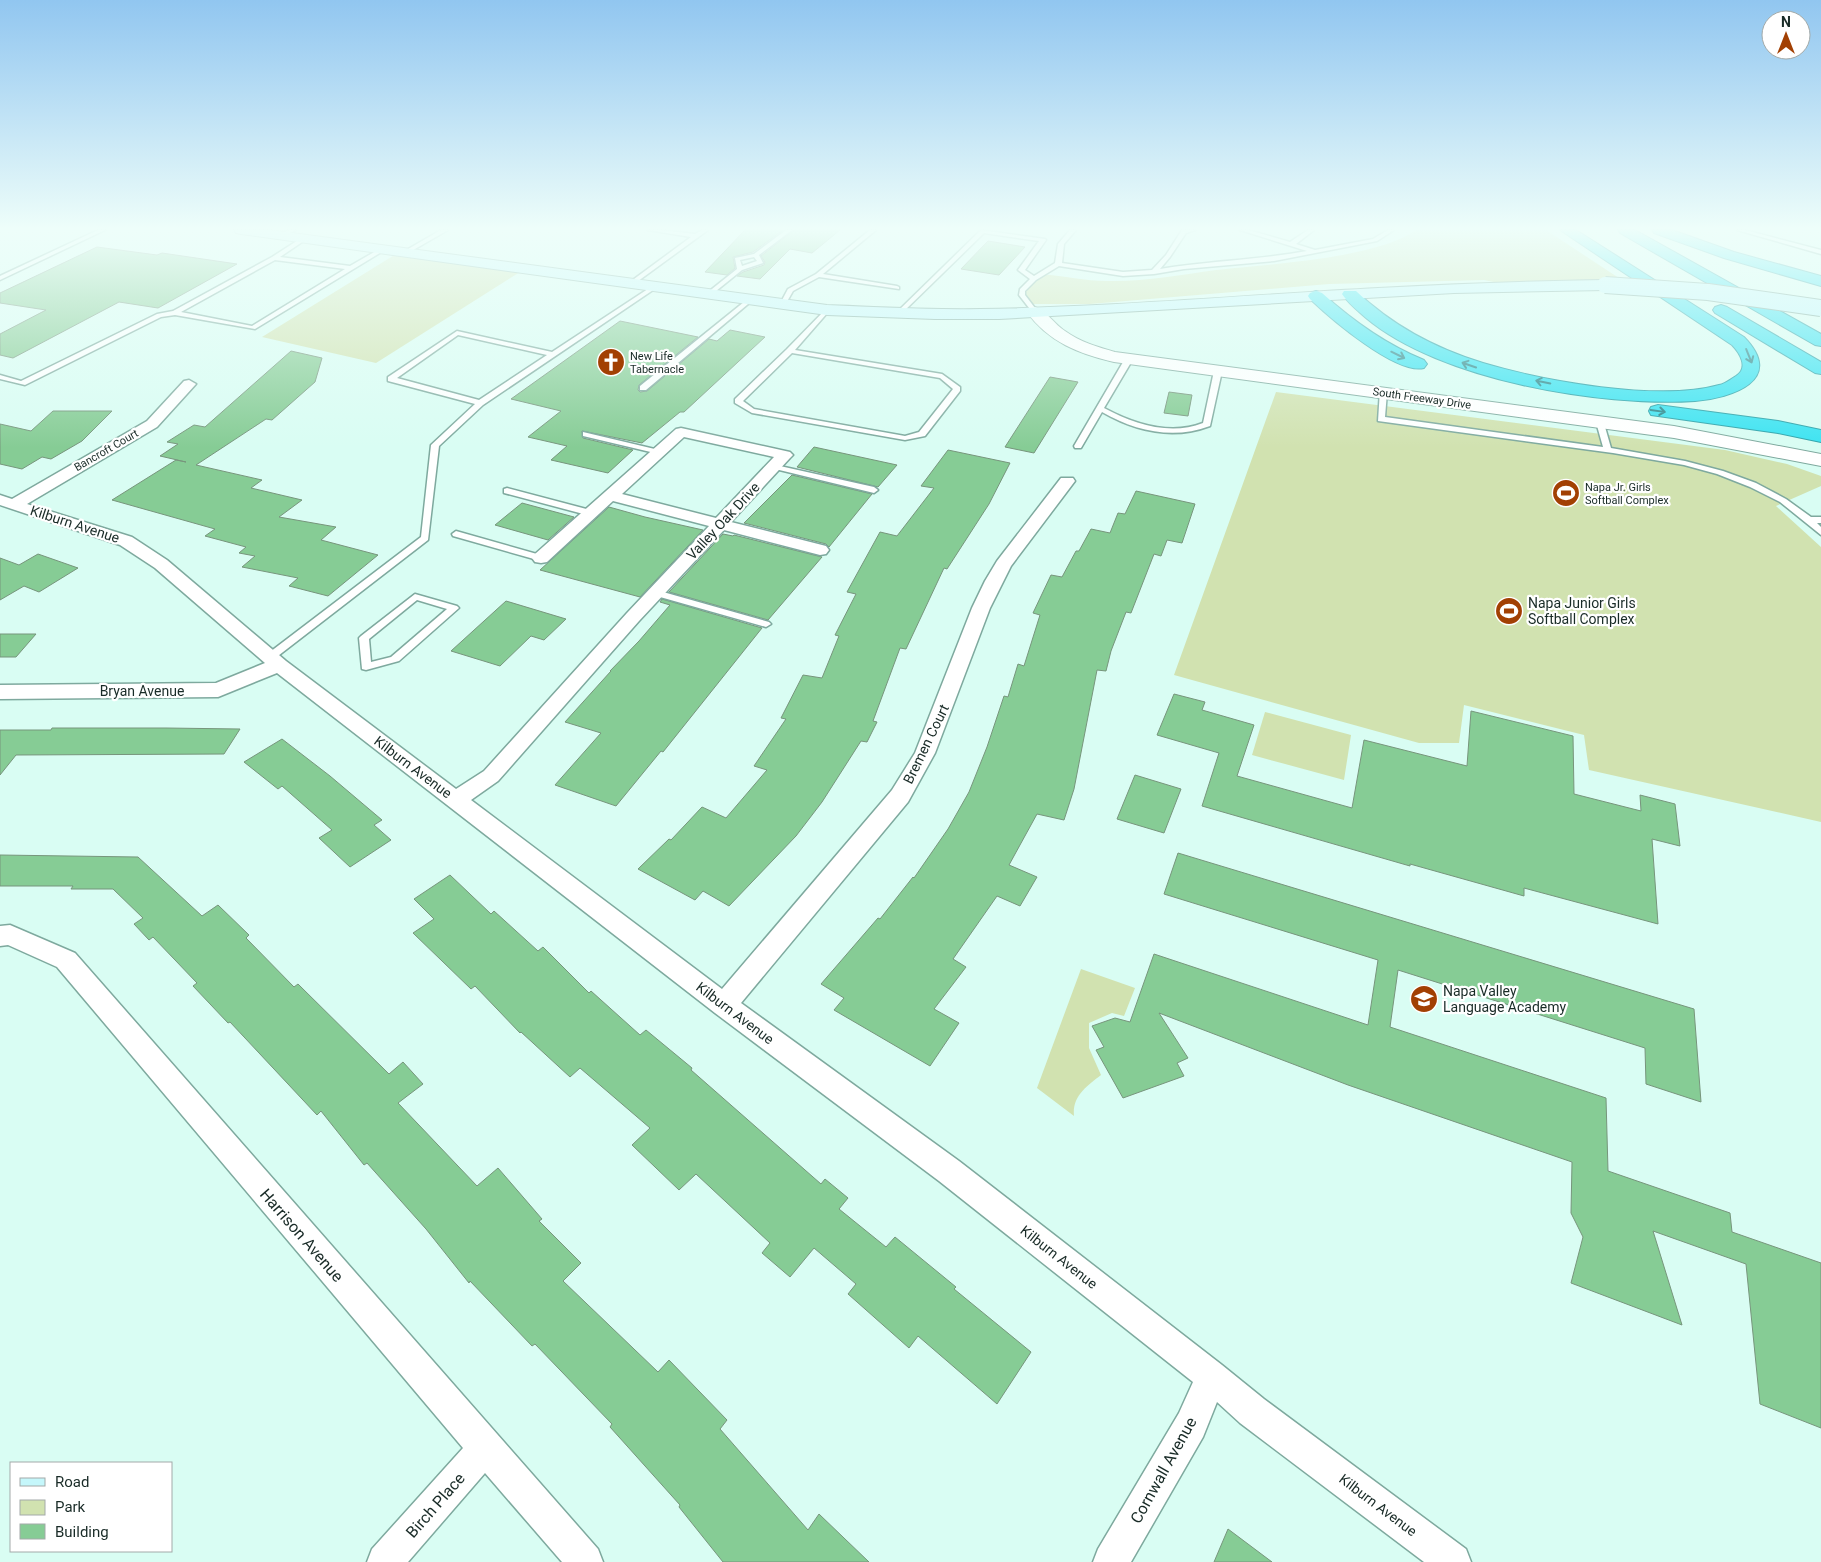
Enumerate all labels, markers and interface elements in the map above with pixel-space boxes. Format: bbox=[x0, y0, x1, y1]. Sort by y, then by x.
north arrow bbox=[1761, 10, 1811, 60]
text: N bbox=[1781, 14, 1791, 30]
church icon: New Life Tabernacle bbox=[596, 347, 626, 377]
one-way arrow bbox=[1745, 349, 1754, 364]
place label: New Life Tabernacle bbox=[630, 350, 684, 376]
one-way arrow bbox=[1390, 350, 1405, 360]
one-way arrow bbox=[1461, 359, 1477, 369]
one-way arrow bbox=[1535, 376, 1551, 386]
street label: South Freeway Drive bbox=[1372, 385, 1472, 412]
one-way arrow bbox=[1650, 406, 1666, 416]
street label: Bancroft Court bbox=[72, 427, 141, 474]
sports icon: Napa Jr. Girls Softball Complex bbox=[1551, 478, 1581, 508]
street label: Valley Oak Drive bbox=[683, 479, 763, 563]
place label: Napa Jr. Girls Softball Complex bbox=[1585, 481, 1669, 507]
street label: Kilburn Avenue bbox=[28, 502, 122, 546]
place label: Napa Junior Girls Softball Complex bbox=[1528, 595, 1636, 627]
sports icon: Napa Junior Girls Softball Complex bbox=[1494, 596, 1524, 626]
street label: Bryan Avenue bbox=[100, 683, 184, 699]
street label: Bremen Court bbox=[900, 701, 952, 786]
street label: Kilburn Avenue bbox=[371, 733, 455, 801]
street label: Kilburn Avenue bbox=[693, 979, 777, 1047]
place label: Napa Valley Language Academy bbox=[1443, 983, 1567, 1015]
school or university icon: Napa Valley Language Academy bbox=[1409, 984, 1439, 1014]
street label: Harrison Avenue bbox=[256, 1185, 347, 1286]
street label: Kilburn Avenue bbox=[1017, 1222, 1101, 1292]
street label: Cornwall Avenue bbox=[1126, 1414, 1200, 1527]
legend bbox=[10, 1462, 172, 1552]
street label: Birch Place bbox=[402, 1469, 469, 1542]
street label: Kilburn Avenue bbox=[1336, 1471, 1420, 1539]
text: Road bbox=[55, 1473, 89, 1491]
text: Park bbox=[55, 1498, 86, 1516]
text: Building bbox=[55, 1523, 109, 1541]

